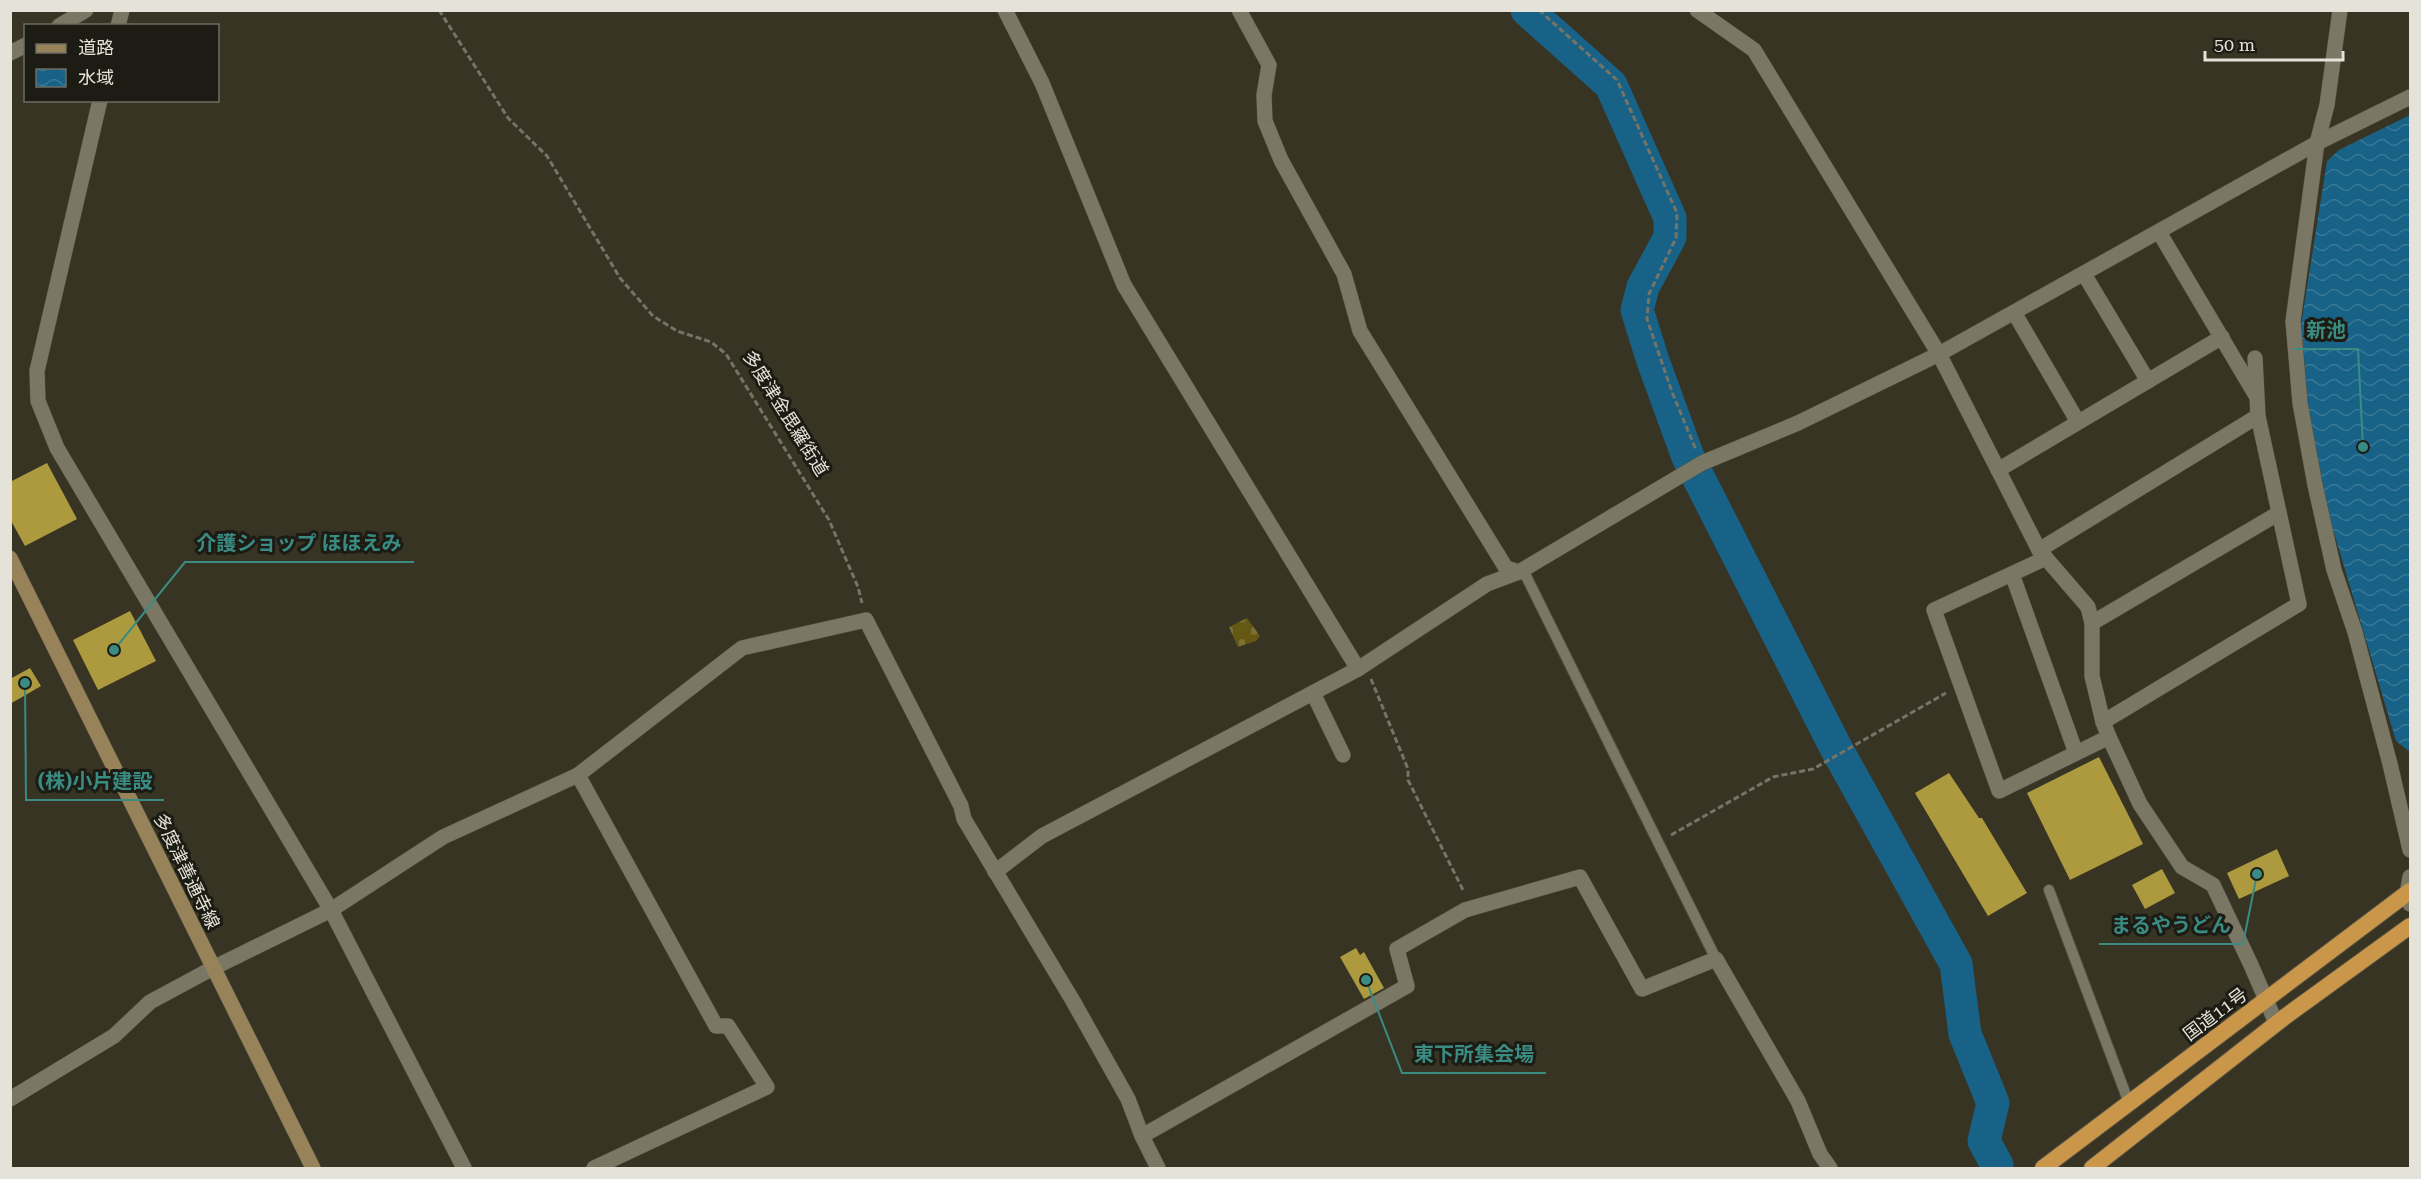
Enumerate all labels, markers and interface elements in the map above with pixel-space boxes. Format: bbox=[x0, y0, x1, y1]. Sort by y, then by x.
legend bbox=[24, 24, 219, 102]
scale bar bbox=[2205, 24, 2343, 62]
text: 50 m bbox=[2214, 34, 2255, 55]
text: 道路 bbox=[78, 37, 114, 58]
text: 水域 bbox=[78, 67, 114, 88]
callout: 新池 bbox=[2294, 311, 2358, 349]
text: 新池 bbox=[2306, 318, 2346, 342]
street label: 多度津金毘羅街道 bbox=[739, 346, 833, 480]
callout: 介護ショップ ほほえみ bbox=[185, 524, 414, 562]
text: 介護ショップ ほほえみ bbox=[196, 531, 402, 555]
callout: (株)小片建設 bbox=[26, 762, 164, 800]
text: (株)小片建設 bbox=[38, 769, 152, 793]
street label: 多度津善通寺線 bbox=[150, 810, 224, 932]
callout: まるやうどん bbox=[2099, 906, 2243, 944]
text: まるやうどん bbox=[2111, 913, 2231, 937]
street label: 国道11号 bbox=[2179, 983, 2251, 1045]
callout: 東下所集会場 bbox=[1402, 1035, 1546, 1073]
text: 東下所集会場 bbox=[1414, 1042, 1534, 1066]

